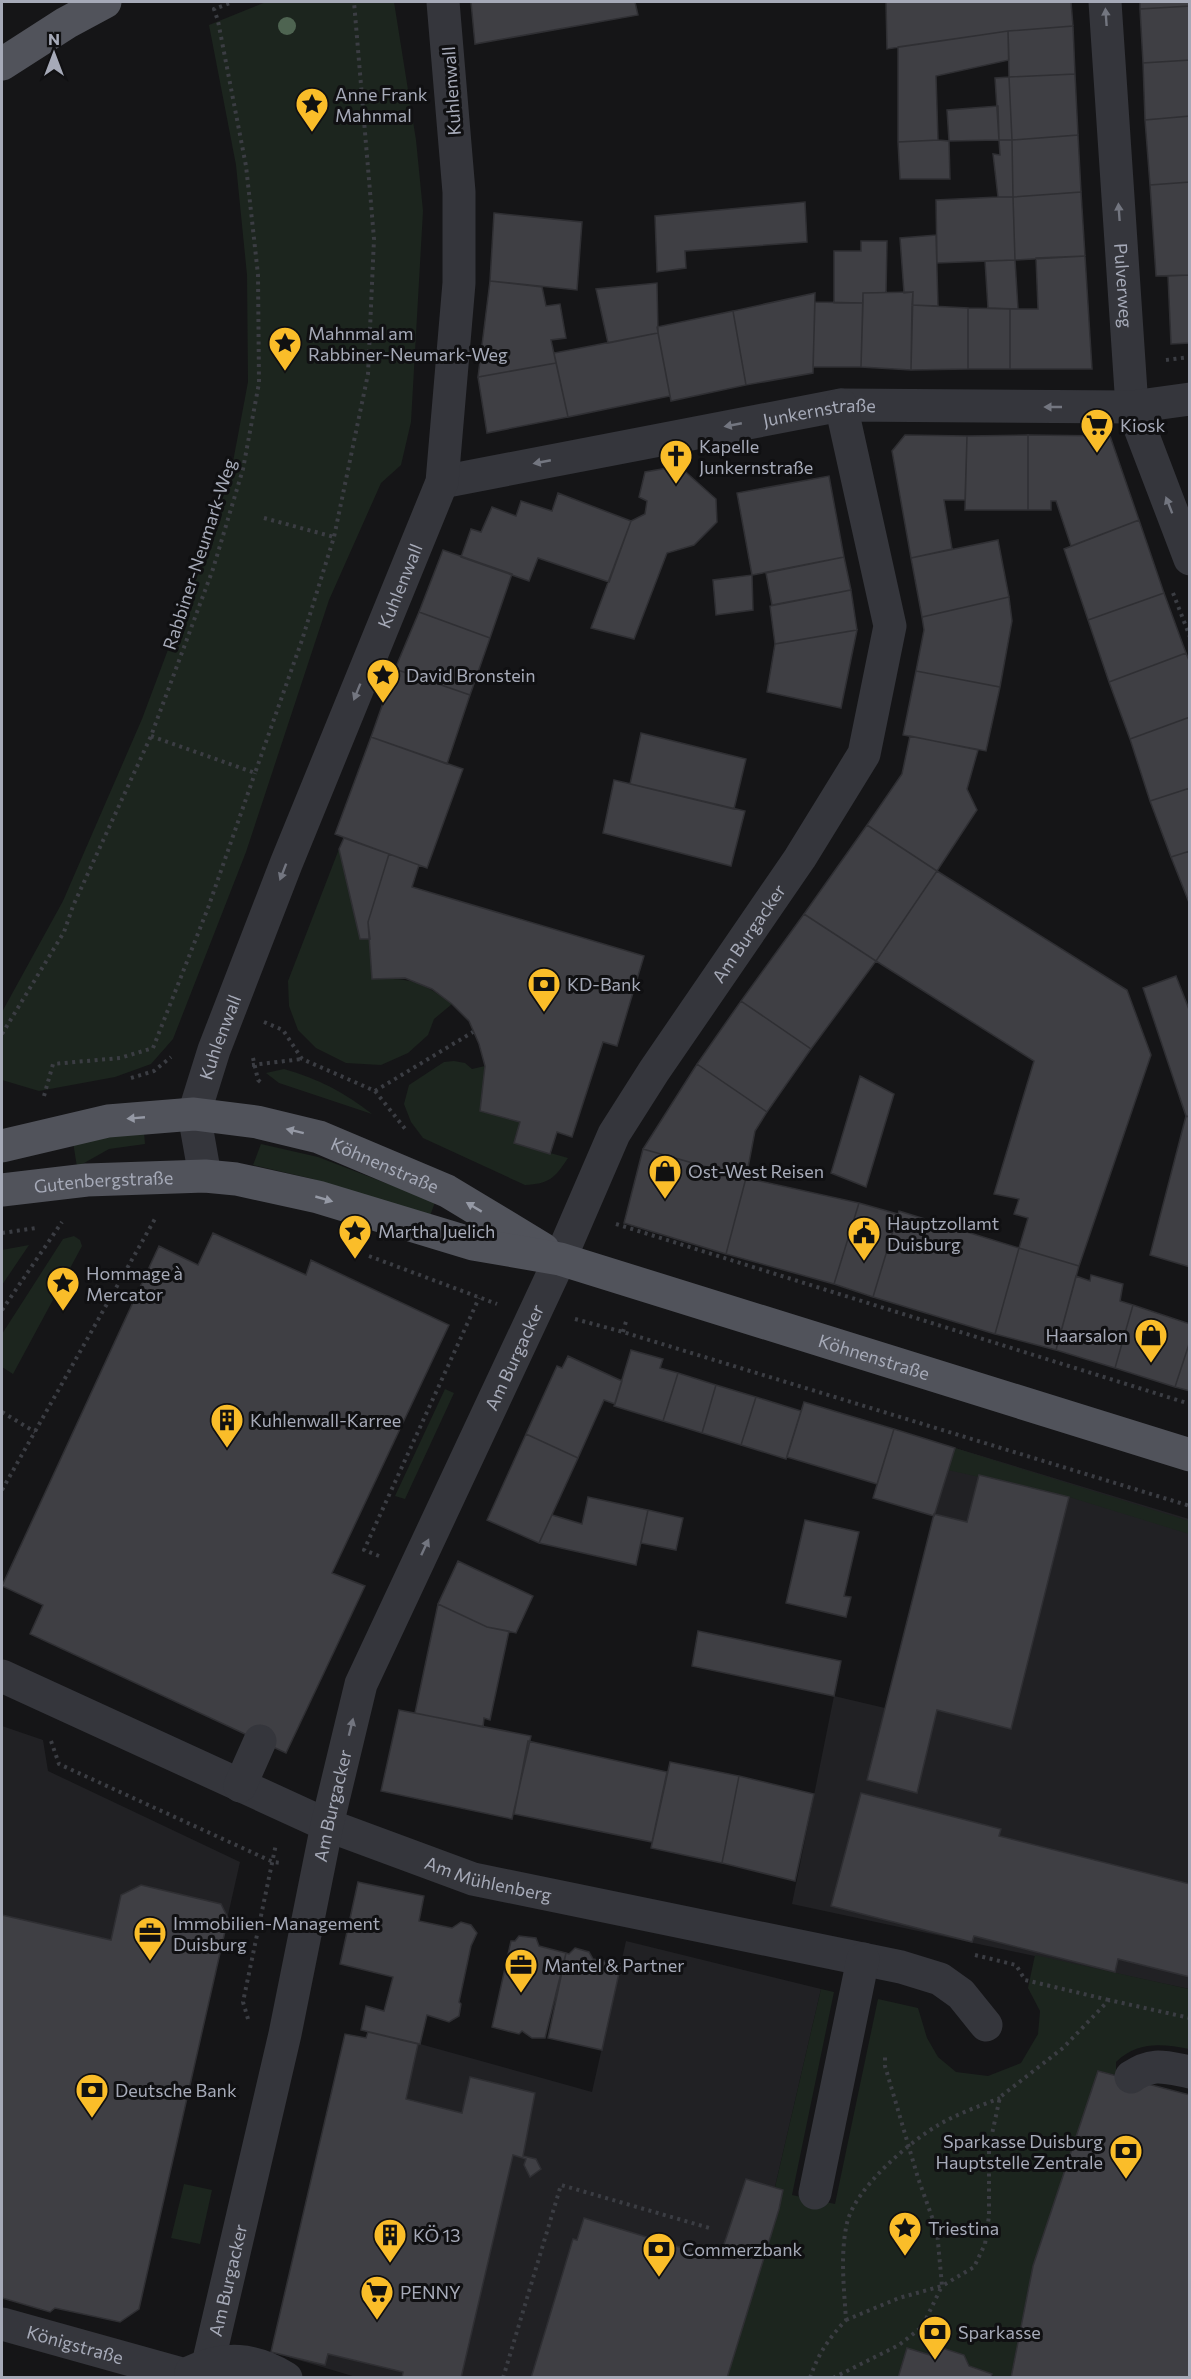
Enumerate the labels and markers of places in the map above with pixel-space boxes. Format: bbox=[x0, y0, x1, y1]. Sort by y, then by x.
place label: Anne Frank Mahnmal bbox=[335, 83, 428, 126]
place icon: Anne Frank Mahnmal bbox=[294, 86, 330, 133]
place label: Mahnmal am Rabbiner-Neumark-Weg bbox=[308, 322, 508, 365]
place icon: Mahnmal am Rabbiner-Neumark-Weg bbox=[267, 325, 303, 372]
supermarket icon: Kiosk bbox=[1079, 407, 1115, 454]
place label: Kiosk bbox=[1120, 414, 1165, 436]
place label: Kapelle Junkernstraße bbox=[699, 435, 813, 478]
church icon: Kapelle Junkernstraße bbox=[658, 438, 694, 485]
place icon: David Bronstein bbox=[365, 657, 401, 704]
place label: David Bronstein bbox=[406, 664, 536, 686]
bank icon: KD-Bank bbox=[526, 966, 562, 1013]
place label: KD-Bank bbox=[567, 973, 641, 995]
shop icon: Ost-West Reisen bbox=[647, 1153, 683, 1200]
place label: Ost-West Reisen bbox=[688, 1160, 824, 1182]
place label: Hauptzollamt Duisburg bbox=[887, 1212, 999, 1255]
place icon: Martha Juelich bbox=[337, 1213, 373, 1260]
public building icon: Hauptzollamt Duisburg bbox=[846, 1215, 882, 1262]
place label: Martha Juelich bbox=[378, 1220, 495, 1242]
place label: Hommage à Mercator bbox=[86, 1262, 183, 1305]
place icon: Hommage à Mercator bbox=[45, 1265, 81, 1312]
shop icon: Haarsalon bbox=[1133, 1317, 1169, 1364]
place label: Haarsalon bbox=[1046, 1324, 1128, 1346]
building icon: Kuhlenwall-Karree bbox=[209, 1402, 245, 1449]
place label: Kuhlenwall-Karree bbox=[250, 1409, 401, 1431]
place label: Immobilien-Management Duisburg bbox=[173, 1912, 380, 1955]
office icon: Immobilien-Management Duisburg bbox=[132, 1915, 168, 1962]
office icon: Mantel & Partner bbox=[503, 1947, 539, 1994]
place label: Mantel & Partner bbox=[544, 1954, 685, 1976]
bank icon: Deutsche Bank bbox=[74, 2072, 110, 2119]
place label: Deutsche Bank bbox=[115, 2079, 237, 2101]
place label: Sparkasse Duisburg Hauptstelle Zentrale bbox=[935, 2130, 1103, 2173]
bank icon: Sparkasse Duisburg Hauptstelle Zentrale bbox=[1108, 2133, 1144, 2180]
place icon: Triestina bbox=[887, 2210, 923, 2257]
building icon: KÖ 13 bbox=[372, 2217, 408, 2264]
place label: Triestina bbox=[928, 2217, 999, 2239]
place label: KÖ 13 bbox=[413, 2224, 461, 2246]
bank icon: Commerzbank bbox=[641, 2231, 677, 2278]
place label: Commerzbank bbox=[682, 2238, 803, 2260]
supermarket icon: PENNY bbox=[359, 2274, 395, 2321]
place label: PENNY bbox=[400, 2281, 461, 2303]
bank icon: Sparkasse bbox=[917, 2314, 953, 2361]
place label: Sparkasse bbox=[958, 2321, 1041, 2343]

